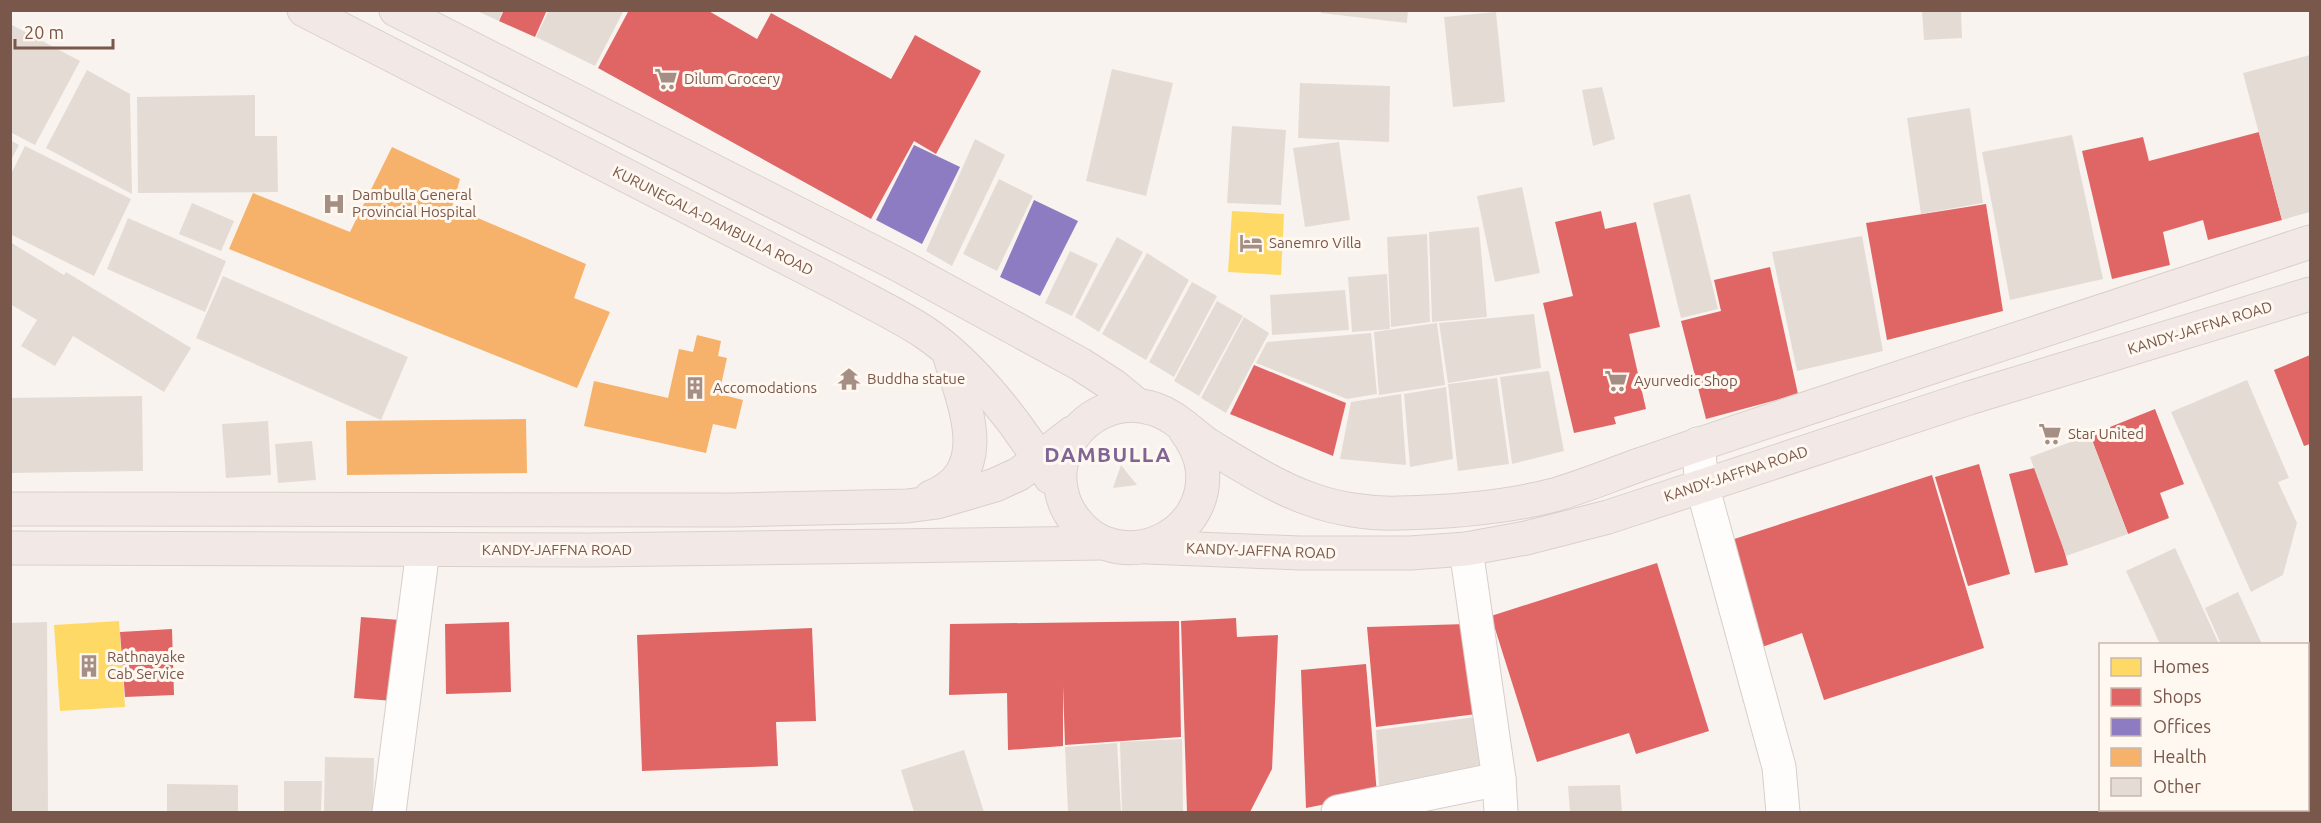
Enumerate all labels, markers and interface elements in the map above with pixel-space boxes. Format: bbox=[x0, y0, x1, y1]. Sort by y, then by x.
scale bar bbox=[15, 12, 112, 50]
text: 20 m bbox=[24, 22, 64, 42]
supermarket icon: Dilum Grocery bbox=[653, 66, 679, 92]
place label: Dilum Grocery bbox=[684, 70, 780, 87]
street label: KURUNEGALA-DAMBULLA ROAD bbox=[610, 162, 816, 279]
place label: Dambulla General Provincial Hospital bbox=[352, 186, 476, 220]
hospital icon: Dambulla General Provincial Hospital bbox=[321, 191, 347, 217]
hotel icon: Sanemro Villa bbox=[1238, 230, 1264, 256]
place label: Sanemro Villa bbox=[1269, 234, 1362, 251]
street label: KANDY-JAFFNA ROAD bbox=[2126, 297, 2274, 358]
temple icon: Buddha statue bbox=[836, 366, 862, 392]
supermarket icon: Ayurvedic Shop bbox=[1603, 368, 1629, 394]
place label: Buddha statue bbox=[867, 370, 965, 387]
place label: Ayurvedic Shop bbox=[1634, 372, 1738, 389]
building icon: Accomodations bbox=[682, 375, 708, 401]
place label: Accomodations bbox=[713, 379, 817, 396]
supermarket icon: Star United bbox=[2037, 421, 2063, 447]
place label: Star United bbox=[2068, 425, 2144, 442]
district label: DAMBULLA bbox=[1044, 442, 1172, 466]
street label: KANDY-JAFFNA ROAD bbox=[1662, 442, 1810, 505]
street label: KANDY-JAFFNA ROAD bbox=[1186, 539, 1336, 562]
street label: KANDY-JAFFNA ROAD bbox=[482, 541, 632, 558]
legend bbox=[2099, 643, 2309, 811]
place label: Rathnayake Cab Service bbox=[107, 648, 185, 682]
building icon: Rathnayake Cab Service bbox=[76, 653, 102, 679]
text: Homes bbox=[2153, 656, 2210, 676]
text: Shops bbox=[2153, 686, 2202, 706]
text: Offices bbox=[2153, 716, 2211, 736]
text: Health bbox=[2153, 746, 2207, 766]
text: Other bbox=[2153, 776, 2201, 796]

